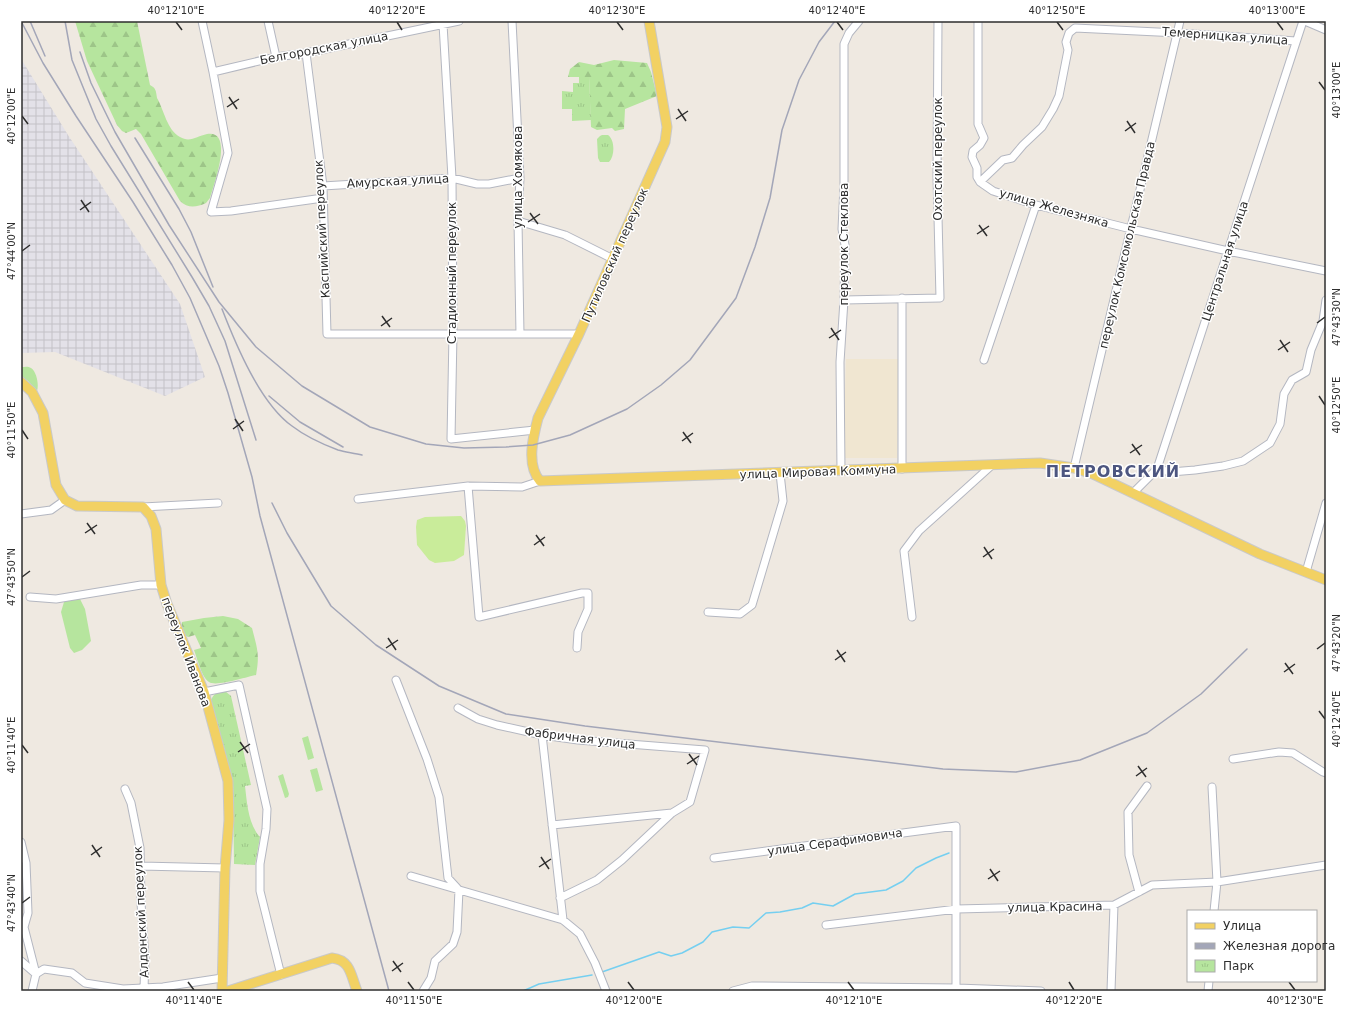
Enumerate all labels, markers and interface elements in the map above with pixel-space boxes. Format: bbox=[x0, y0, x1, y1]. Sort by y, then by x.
text: 40°12'10"E bbox=[148, 5, 204, 16]
text: 40°12'20"E bbox=[369, 5, 425, 16]
text: 40°12'30"E bbox=[589, 5, 645, 16]
text: 40°12'40"E bbox=[809, 5, 865, 16]
text: 40°12'50"E bbox=[1029, 5, 1085, 16]
text: 40°13'00"E bbox=[1249, 5, 1305, 16]
street label: Темерницкая улица bbox=[1161, 25, 1288, 47]
street label: Белгородская улица bbox=[259, 29, 389, 67]
text: 40°13'00"E bbox=[1331, 62, 1342, 118]
text: 40°12'00"E bbox=[6, 88, 17, 144]
street label: Охотский переулок bbox=[931, 97, 945, 221]
street label: улица Хомякова bbox=[511, 126, 525, 228]
street label: переулок Комсомольская Правда bbox=[1096, 140, 1158, 350]
street label: Каспийский переулок bbox=[311, 159, 333, 299]
street label: Амурская улица bbox=[347, 171, 449, 191]
street label: переулок Стеклова bbox=[837, 183, 851, 305]
street label: Путиловский переулок bbox=[579, 186, 651, 324]
street label: улица Железняка bbox=[998, 186, 1110, 230]
street label: Центральная улица bbox=[1199, 199, 1251, 323]
street label: Стадионный переулок bbox=[445, 202, 459, 344]
text: 47°44'00"N bbox=[6, 222, 17, 280]
text: 47°43'30"N bbox=[1331, 288, 1342, 346]
text: 40°12'50"E bbox=[1331, 377, 1342, 433]
text: 40°11'50"E bbox=[6, 402, 17, 458]
street label: улица Мировая Коммуна bbox=[739, 462, 897, 482]
district label: ПЕТРОВСКИЙ bbox=[1046, 462, 1180, 481]
text: 47°43'50"N bbox=[6, 548, 17, 606]
street label: переулок Иванова bbox=[159, 595, 213, 709]
text: 47°43'20"N bbox=[1331, 614, 1342, 672]
text: 40°12'40"E bbox=[1331, 691, 1342, 747]
text: 40°11'40"E bbox=[6, 717, 17, 773]
street label: Фабричная улица bbox=[524, 724, 636, 752]
street label: улица Серафимовича bbox=[766, 826, 904, 858]
street label: Алдонский переулок bbox=[131, 846, 151, 978]
text: 47°43'40"N bbox=[6, 874, 17, 932]
street label: улица Красина bbox=[1007, 899, 1103, 915]
legend bbox=[1187, 910, 1317, 982]
text: Улица bbox=[1223, 919, 1261, 933]
text: Железная дорога bbox=[1223, 939, 1335, 953]
text: Парк bbox=[1223, 959, 1254, 973]
text: 40°11'40"E bbox=[166, 995, 222, 1006]
text: 40°11'50"E bbox=[386, 995, 442, 1006]
text: 40°12'00"E bbox=[606, 995, 662, 1006]
text: 40°12'10"E bbox=[826, 995, 882, 1006]
text: 40°12'20"E bbox=[1046, 995, 1102, 1006]
text: 40°12'30"E bbox=[1267, 995, 1323, 1006]

